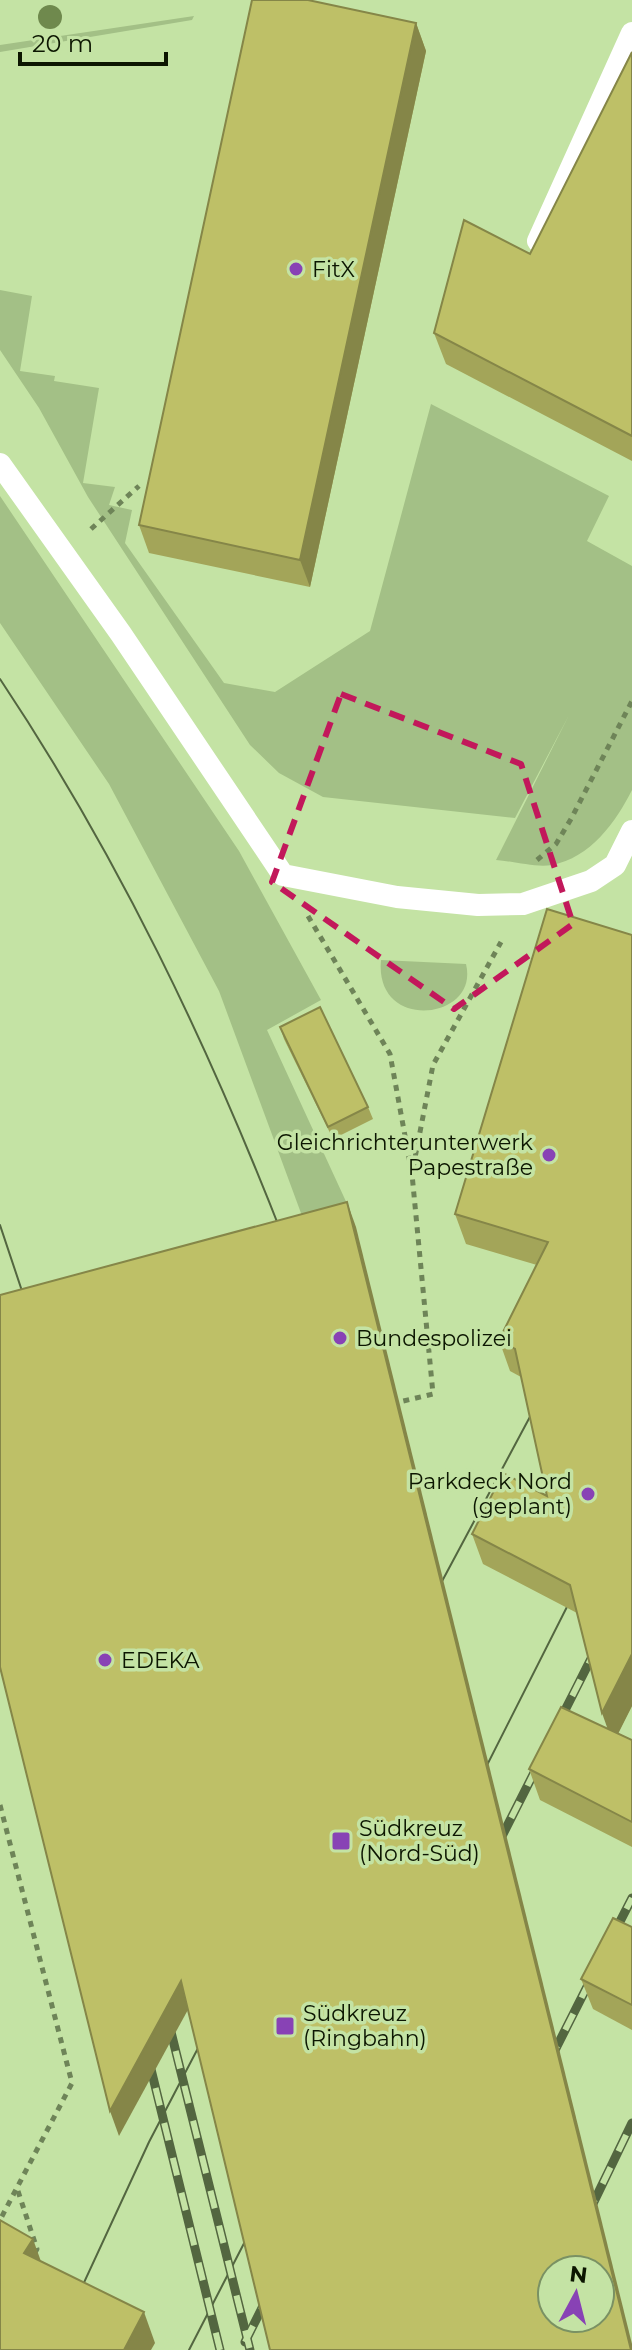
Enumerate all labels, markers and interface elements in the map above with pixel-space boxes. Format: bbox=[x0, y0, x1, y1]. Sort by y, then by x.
scale bar bbox=[20, 16, 166, 66]
text: 20 m bbox=[32, 29, 93, 58]
place label: FitX bbox=[312, 256, 356, 283]
marker: FitX bbox=[287, 260, 305, 278]
place label: Gleichrichterunterwerk Papestraße bbox=[277, 1129, 534, 1181]
marker: Gleichrichterunterwerk Papestraße bbox=[540, 1146, 558, 1164]
place label: Bundespolizei bbox=[356, 1325, 512, 1352]
marker: Bundespolizei bbox=[331, 1329, 349, 1347]
place label: Parkdeck Nord (geplant) bbox=[408, 1468, 572, 1520]
marker: Parkdeck Nord (geplant) bbox=[579, 1485, 597, 1503]
place label: EDEKA bbox=[121, 1647, 200, 1674]
marker: EDEKA bbox=[96, 1651, 114, 1669]
place label: Südkreuz (Nord-Süd) bbox=[359, 1815, 480, 1867]
marker: Südkreuz (Nord-Süd) bbox=[330, 1830, 352, 1852]
place label: Südkreuz (Ringbahn) bbox=[303, 2000, 427, 2052]
marker: Südkreuz (Ringbahn) bbox=[274, 2015, 296, 2037]
north arrow bbox=[536, 2254, 616, 2334]
text: N bbox=[568, 2260, 589, 2289]

